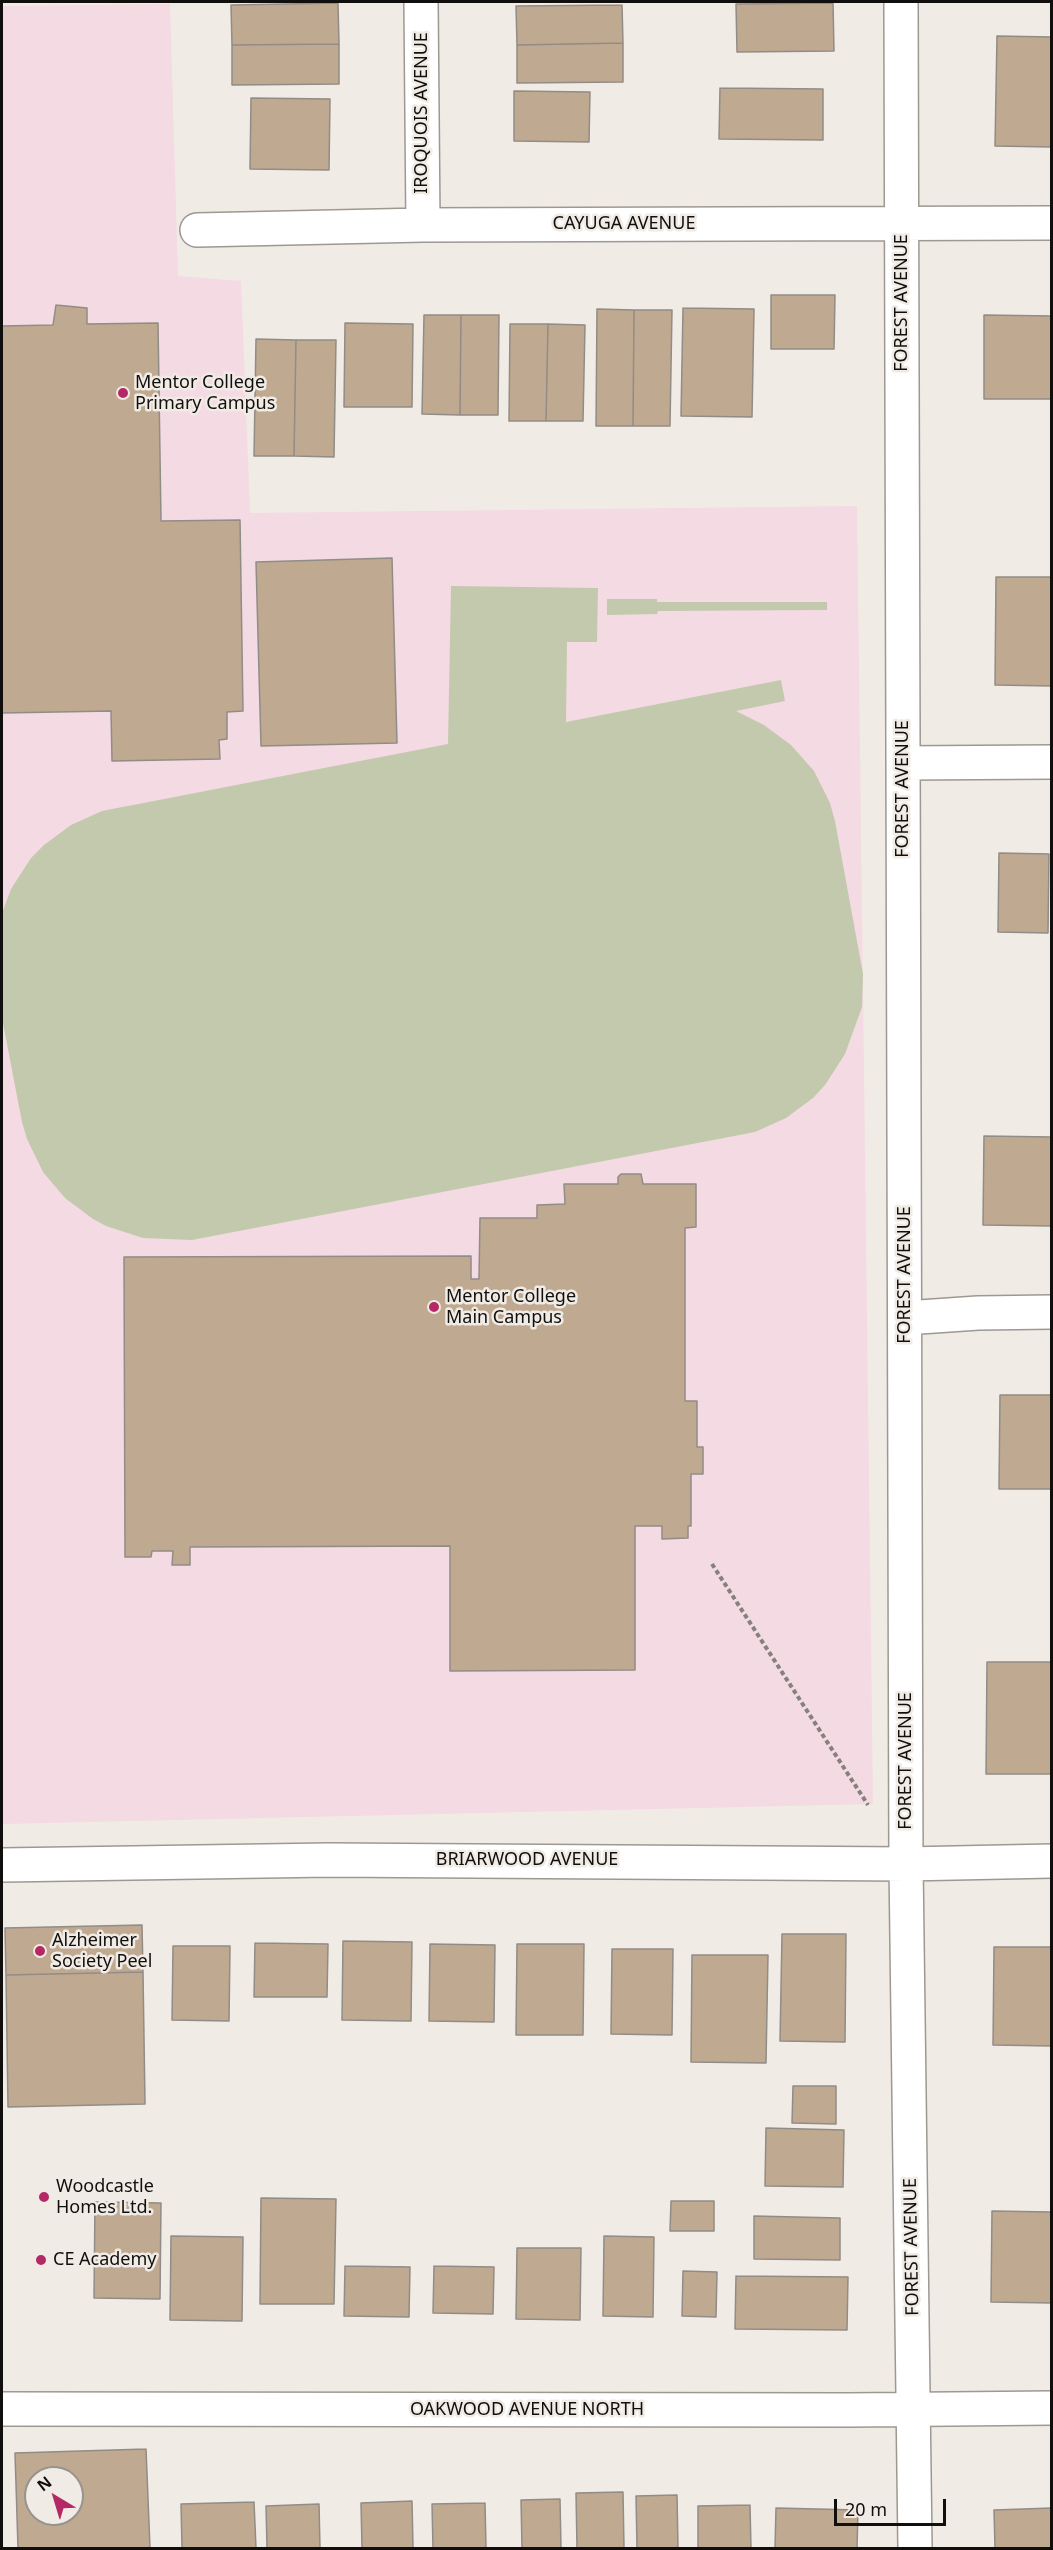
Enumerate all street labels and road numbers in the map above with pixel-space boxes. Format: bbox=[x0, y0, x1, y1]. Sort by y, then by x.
street label: IROQUOIS AVENUE bbox=[411, 32, 433, 194]
street label: CAYUGA AVENUE bbox=[553, 213, 695, 235]
street label: FOREST AVENUE bbox=[891, 234, 913, 372]
street label: FOREST AVENUE bbox=[892, 720, 914, 858]
street label: FOREST AVENUE bbox=[894, 1206, 916, 1344]
street label: FOREST AVENUE bbox=[895, 1692, 917, 1830]
street label: BRIARWOOD AVENUE bbox=[436, 1849, 618, 1871]
street label: FOREST AVENUE bbox=[900, 2178, 924, 2316]
street label: OAKWOOD AVENUE NORTH bbox=[410, 2399, 644, 2421]

